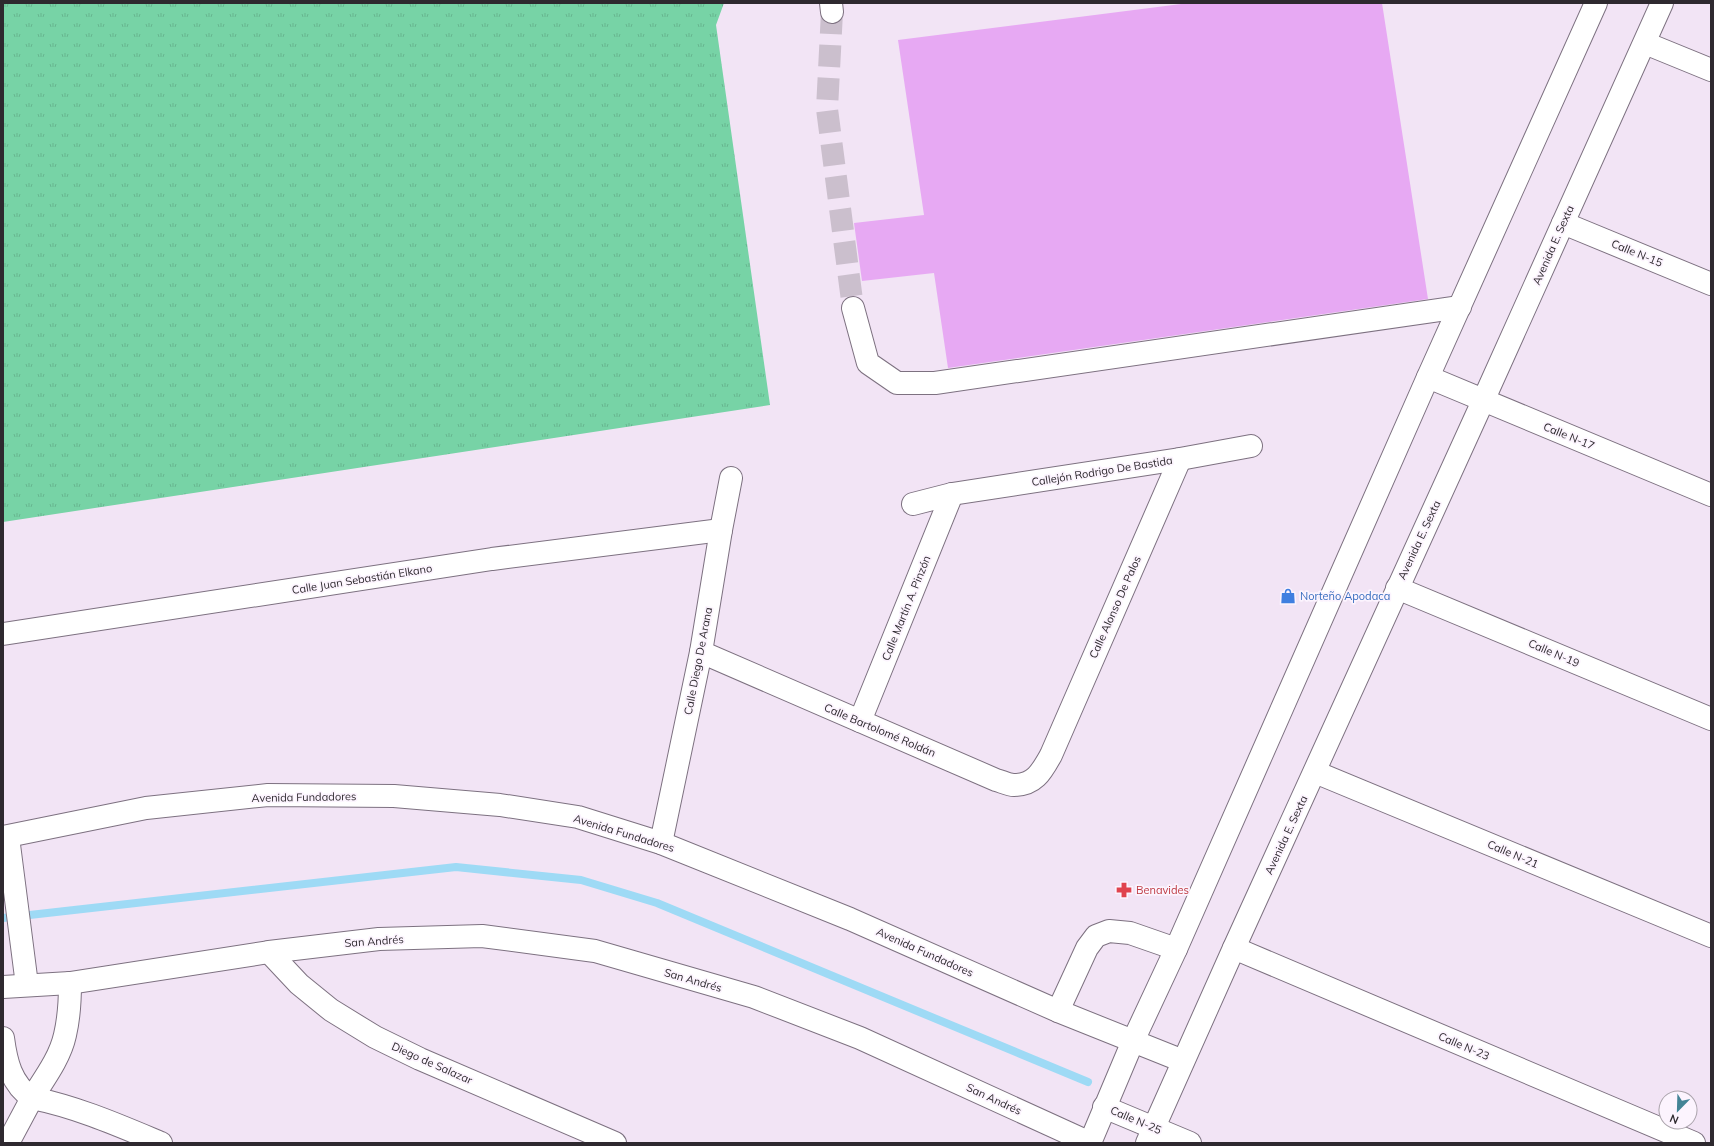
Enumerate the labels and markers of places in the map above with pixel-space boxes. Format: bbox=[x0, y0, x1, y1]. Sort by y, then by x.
shop icon: Norteño Apodaca bbox=[1279, 587, 1297, 605]
place label: Norteño Apodaca bbox=[1300, 589, 1390, 603]
pharmacy icon: Benavides bbox=[1115, 881, 1133, 899]
place label: Benavides bbox=[1136, 883, 1189, 897]

